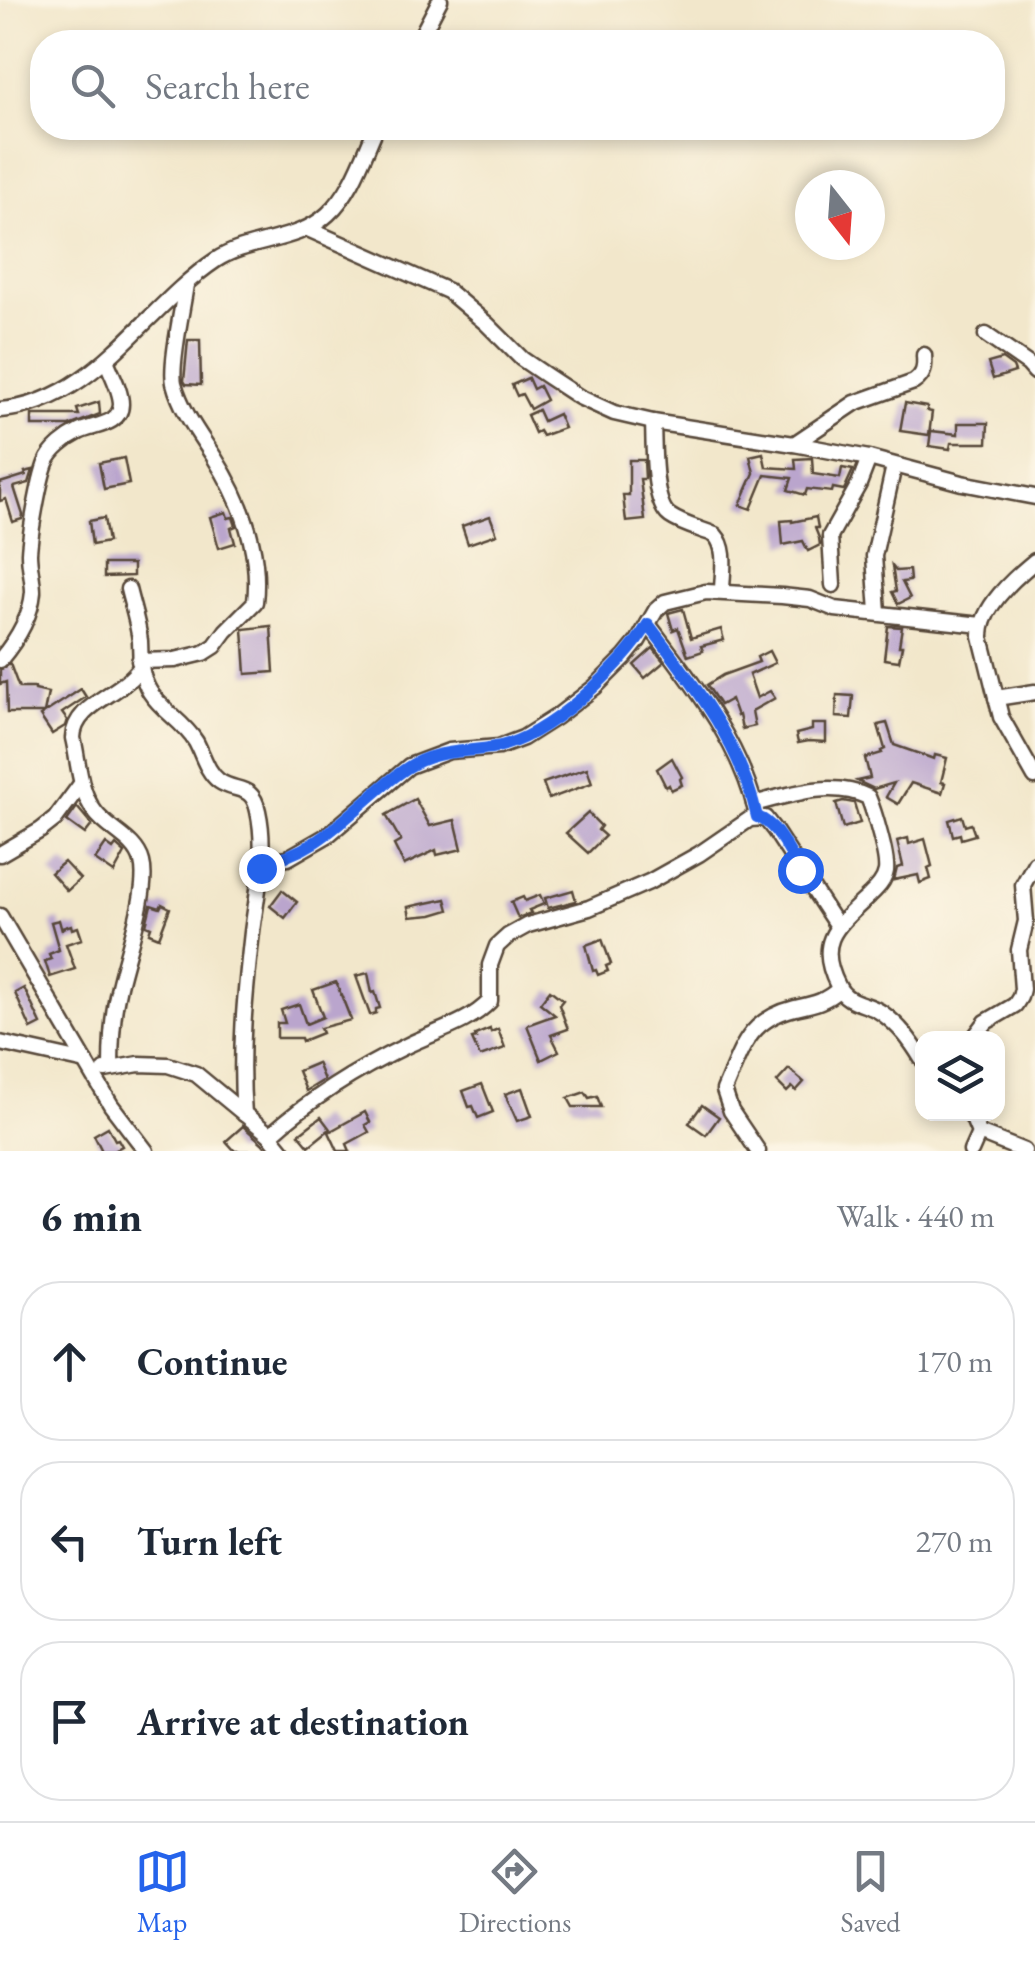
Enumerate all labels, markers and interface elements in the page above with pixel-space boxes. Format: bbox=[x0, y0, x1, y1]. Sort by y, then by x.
search box bbox=[30, 30, 1005, 140]
icon: search bbox=[65, 58, 120, 113]
text: Search here bbox=[145, 61, 310, 110]
north arrow bbox=[795, 170, 885, 260]
route end bbox=[239, 846, 285, 892]
route start bbox=[778, 848, 824, 894]
map controls bbox=[915, 1031, 1005, 1121]
button: layers bbox=[915, 1031, 1005, 1121]
text: 6 min bbox=[40, 1189, 142, 1244]
text: Walk · 440 m bbox=[837, 1195, 995, 1237]
icon: ahead bbox=[42, 1334, 97, 1389]
text: Continue bbox=[137, 1337, 288, 1386]
text: 170 m bbox=[916, 1340, 993, 1382]
icon: left bbox=[42, 1514, 97, 1569]
text: Turn left bbox=[137, 1517, 282, 1566]
text: 270 m bbox=[916, 1520, 993, 1562]
icon: arrive bbox=[42, 1694, 97, 1749]
text: Arrive at destination bbox=[137, 1697, 469, 1746]
tab: Map bbox=[135, 1844, 190, 1940]
tab: Directions bbox=[459, 1844, 571, 1940]
tab: Saved bbox=[840, 1844, 900, 1940]

